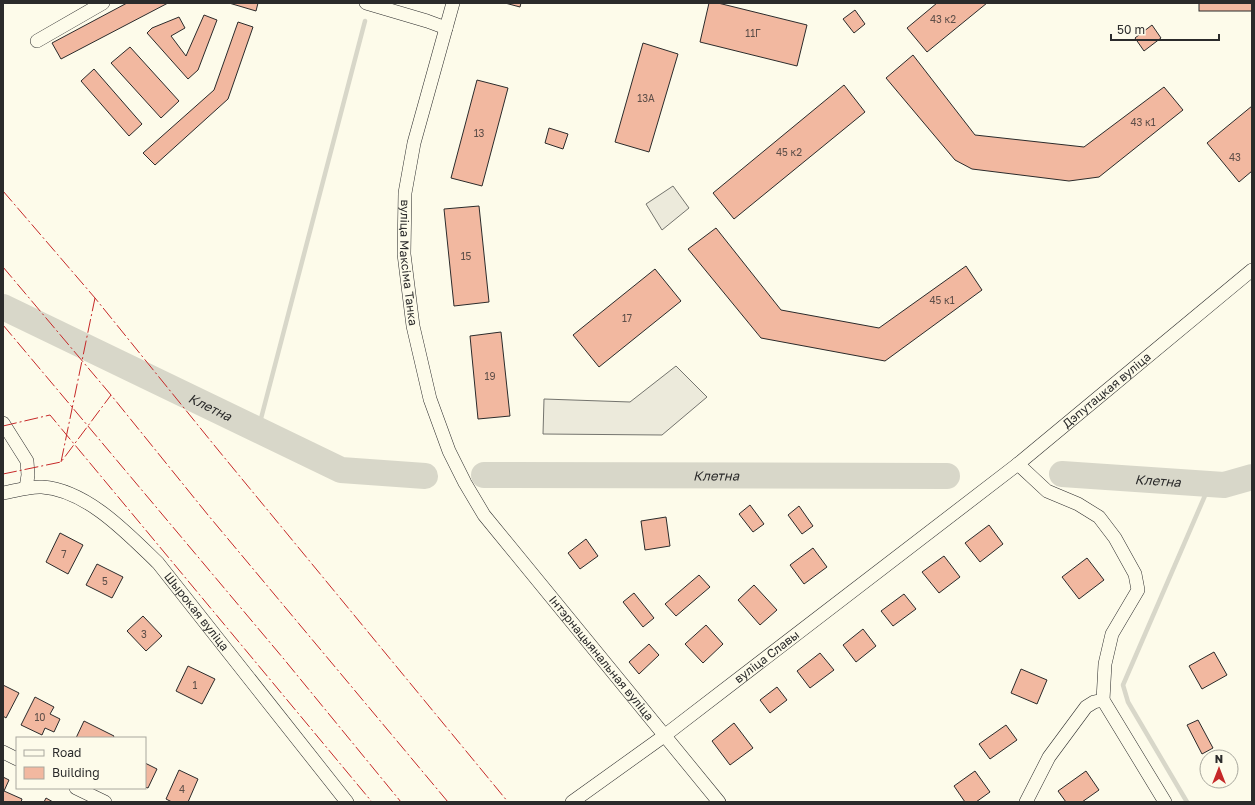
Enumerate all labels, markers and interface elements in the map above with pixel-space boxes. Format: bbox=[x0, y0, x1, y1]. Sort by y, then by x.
house number: 43 к2 bbox=[930, 13, 956, 25]
scale bar bbox=[1111, 16, 1219, 42]
text: 50 m bbox=[1117, 22, 1145, 37]
house number: 11Г bbox=[745, 27, 761, 39]
house number: 13А bbox=[637, 92, 655, 104]
house number: 43 к1 bbox=[1130, 116, 1156, 128]
house number: 13 bbox=[474, 127, 484, 139]
house number: 45 к2 bbox=[776, 146, 802, 158]
house number: 43 bbox=[1229, 151, 1241, 163]
street label: вуліца Максіма Танка bbox=[397, 199, 421, 327]
house number: 15 bbox=[461, 250, 472, 262]
house number: 45 к1 bbox=[930, 294, 955, 306]
house number: 17 bbox=[622, 312, 632, 324]
street label: Дэпутацкая вуліца bbox=[1059, 349, 1154, 431]
house number: 19 bbox=[485, 370, 495, 382]
water label: Клетна bbox=[186, 390, 235, 424]
water label: Клетна bbox=[693, 467, 740, 484]
water label: Клетна bbox=[1134, 471, 1182, 490]
house number: 7 bbox=[61, 548, 67, 560]
street label: Шырокая вуліца bbox=[161, 569, 232, 654]
house number: 5 bbox=[102, 575, 108, 587]
street label: Інтэрнацыянальная вуліца bbox=[546, 592, 657, 723]
street label: вуліца Славы bbox=[731, 627, 802, 686]
house number: 3 bbox=[141, 628, 147, 640]
house number: 1 bbox=[193, 679, 198, 691]
house number: 10 bbox=[34, 711, 46, 723]
legend bbox=[16, 737, 146, 789]
text: Road bbox=[52, 745, 81, 760]
north arrow bbox=[1199, 749, 1239, 789]
text: N bbox=[1215, 752, 1223, 765]
text: Building bbox=[52, 765, 100, 780]
house number: 4 bbox=[179, 783, 185, 795]

